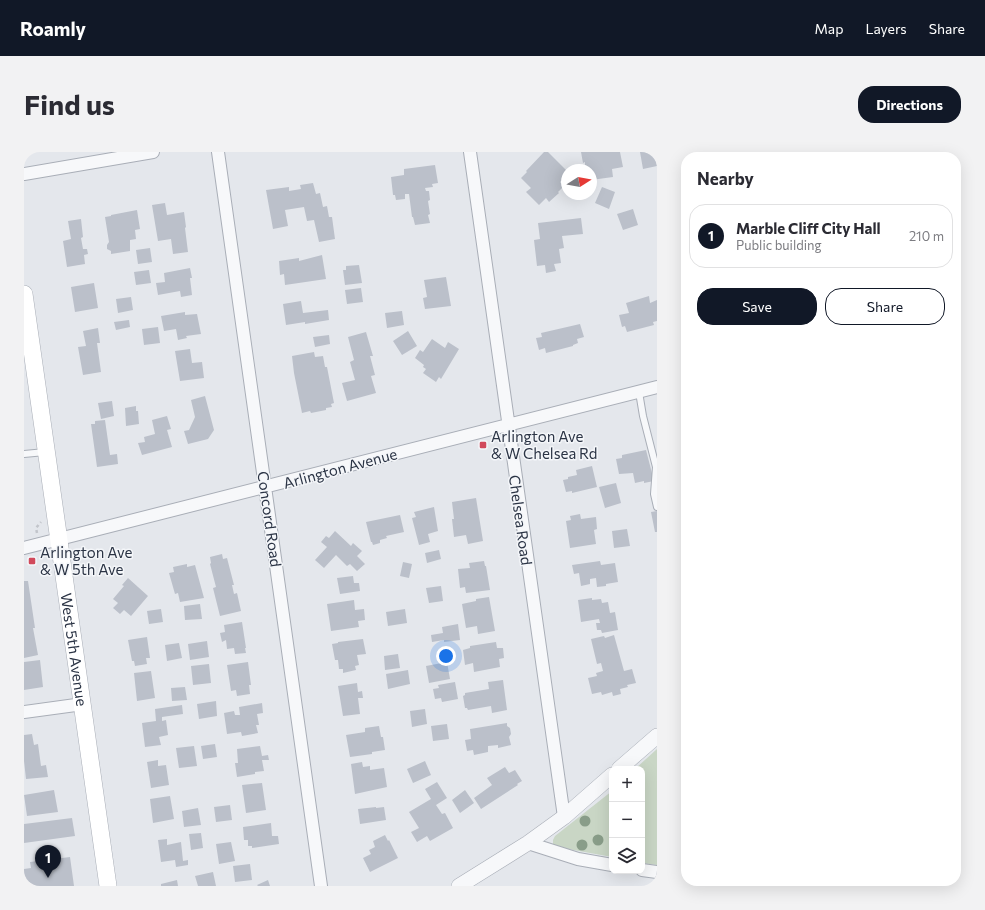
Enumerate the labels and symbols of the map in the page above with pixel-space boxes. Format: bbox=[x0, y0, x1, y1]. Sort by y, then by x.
north arrow bbox=[561, 164, 597, 200]
place label: Arlington Ave & W Chelsea Rd bbox=[491, 427, 597, 462]
marker: Arlington Ave & W Chelsea Rd bbox=[478, 440, 488, 450]
street label: Arlington Avenue bbox=[281, 444, 399, 492]
street label: Concord Road bbox=[254, 470, 286, 568]
street label: Chelsea Road bbox=[506, 474, 536, 566]
place label: Arlington Ave & W 5th Ave bbox=[40, 543, 132, 578]
marker: Arlington Ave & W 5th Ave bbox=[27, 556, 37, 566]
street label: West 5th Avenue bbox=[57, 592, 91, 707]
your location bbox=[436, 646, 456, 666]
pin: 1 bbox=[35, 845, 61, 878]

